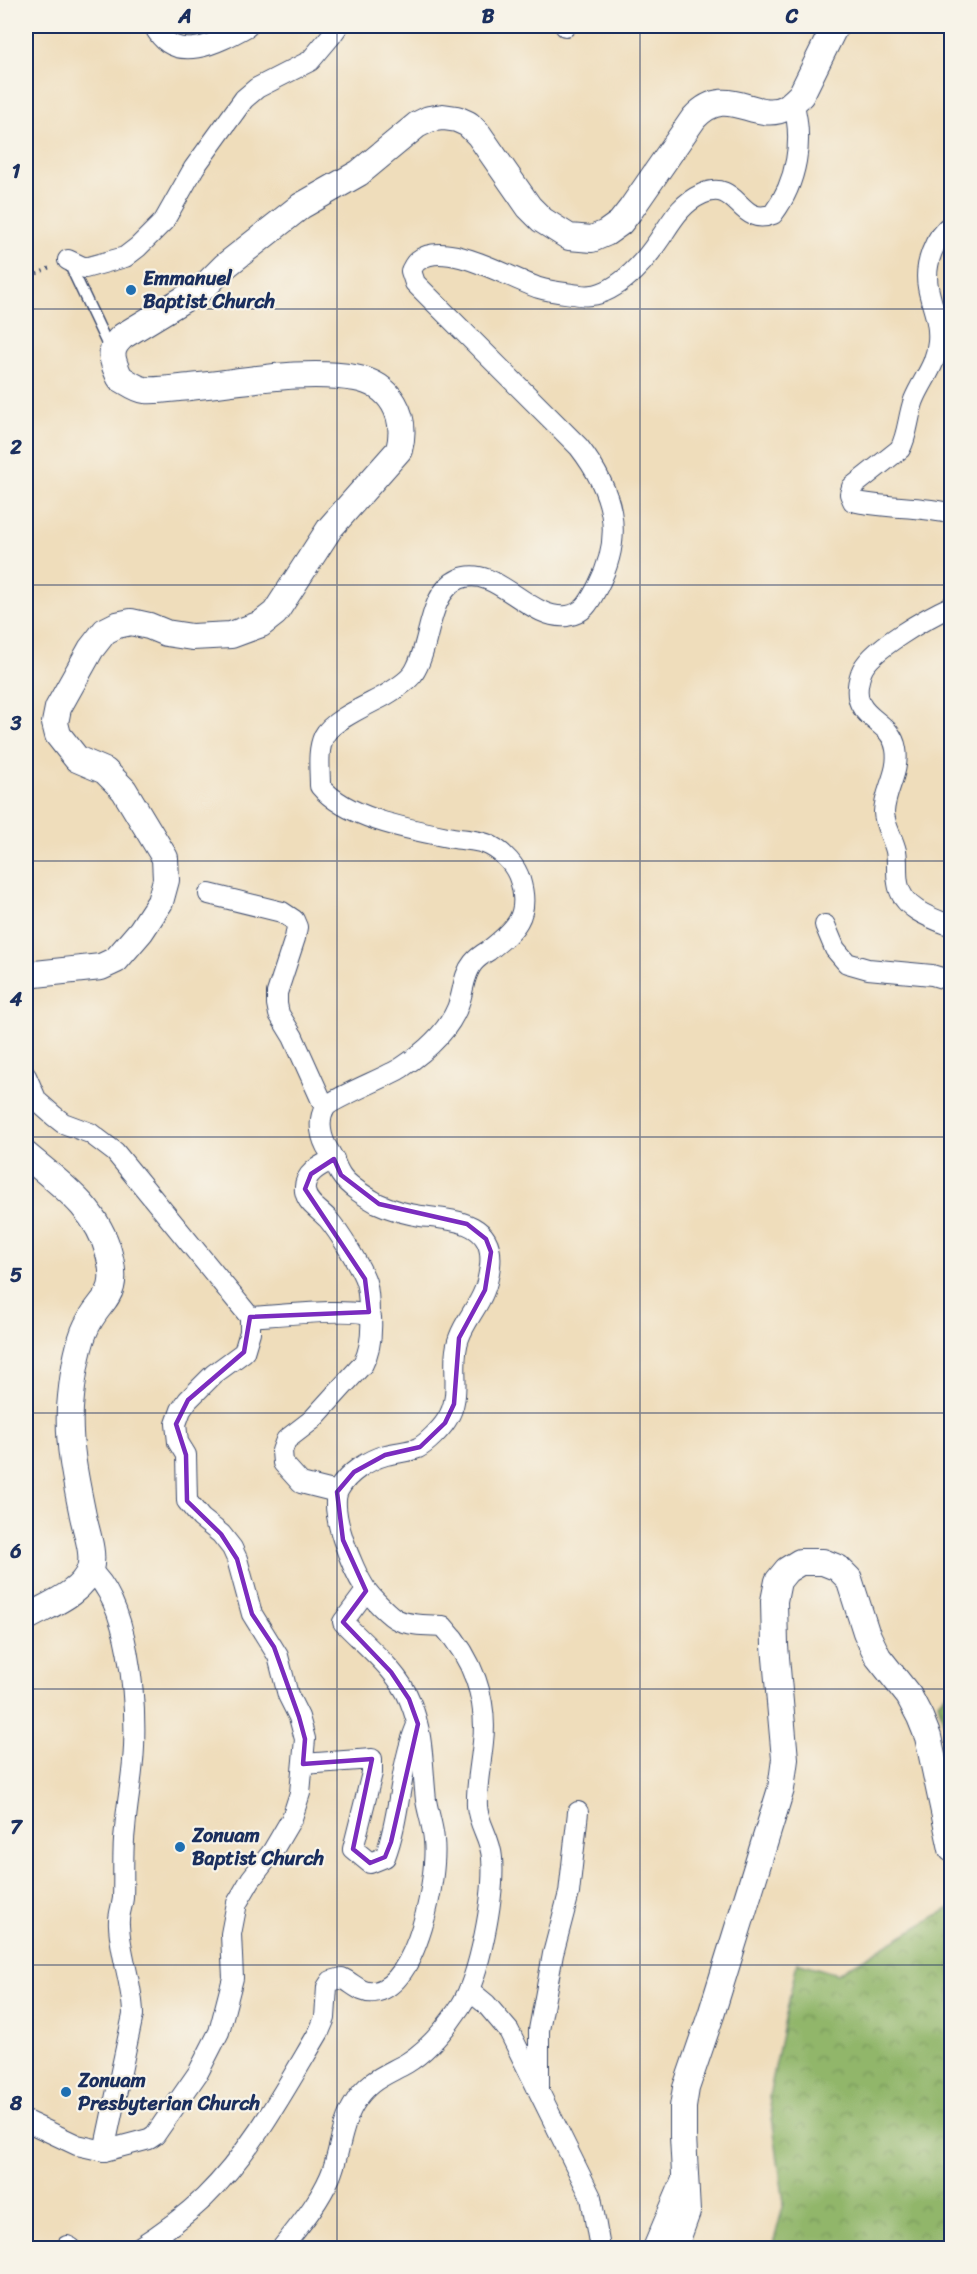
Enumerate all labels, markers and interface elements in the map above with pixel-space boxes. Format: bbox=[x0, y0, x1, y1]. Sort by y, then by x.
text: A bbox=[177, 0, 192, 34]
text: B bbox=[482, 0, 495, 34]
text: C bbox=[785, 0, 799, 34]
text: 1 bbox=[12, 154, 21, 189]
place label: Emmanuel Baptist Church bbox=[143, 261, 275, 319]
marker: Emmanuel Baptist Church bbox=[124, 283, 138, 297]
text: 2 bbox=[9, 430, 22, 465]
text: 3 bbox=[10, 706, 22, 741]
text: 4 bbox=[9, 982, 23, 1017]
text: 5 bbox=[10, 1258, 22, 1293]
text: 6 bbox=[9, 1534, 22, 1569]
text: 7 bbox=[10, 1810, 23, 1845]
place label: Zonuam Baptist Church bbox=[191, 1818, 324, 1876]
marker: Zonuam Baptist Church bbox=[173, 1840, 187, 1854]
place label: Zonuam Presbyterian Church bbox=[77, 2063, 260, 2121]
marker: Zonuam Presbyterian Church bbox=[59, 2085, 73, 2099]
text: 8 bbox=[9, 2086, 23, 2121]

